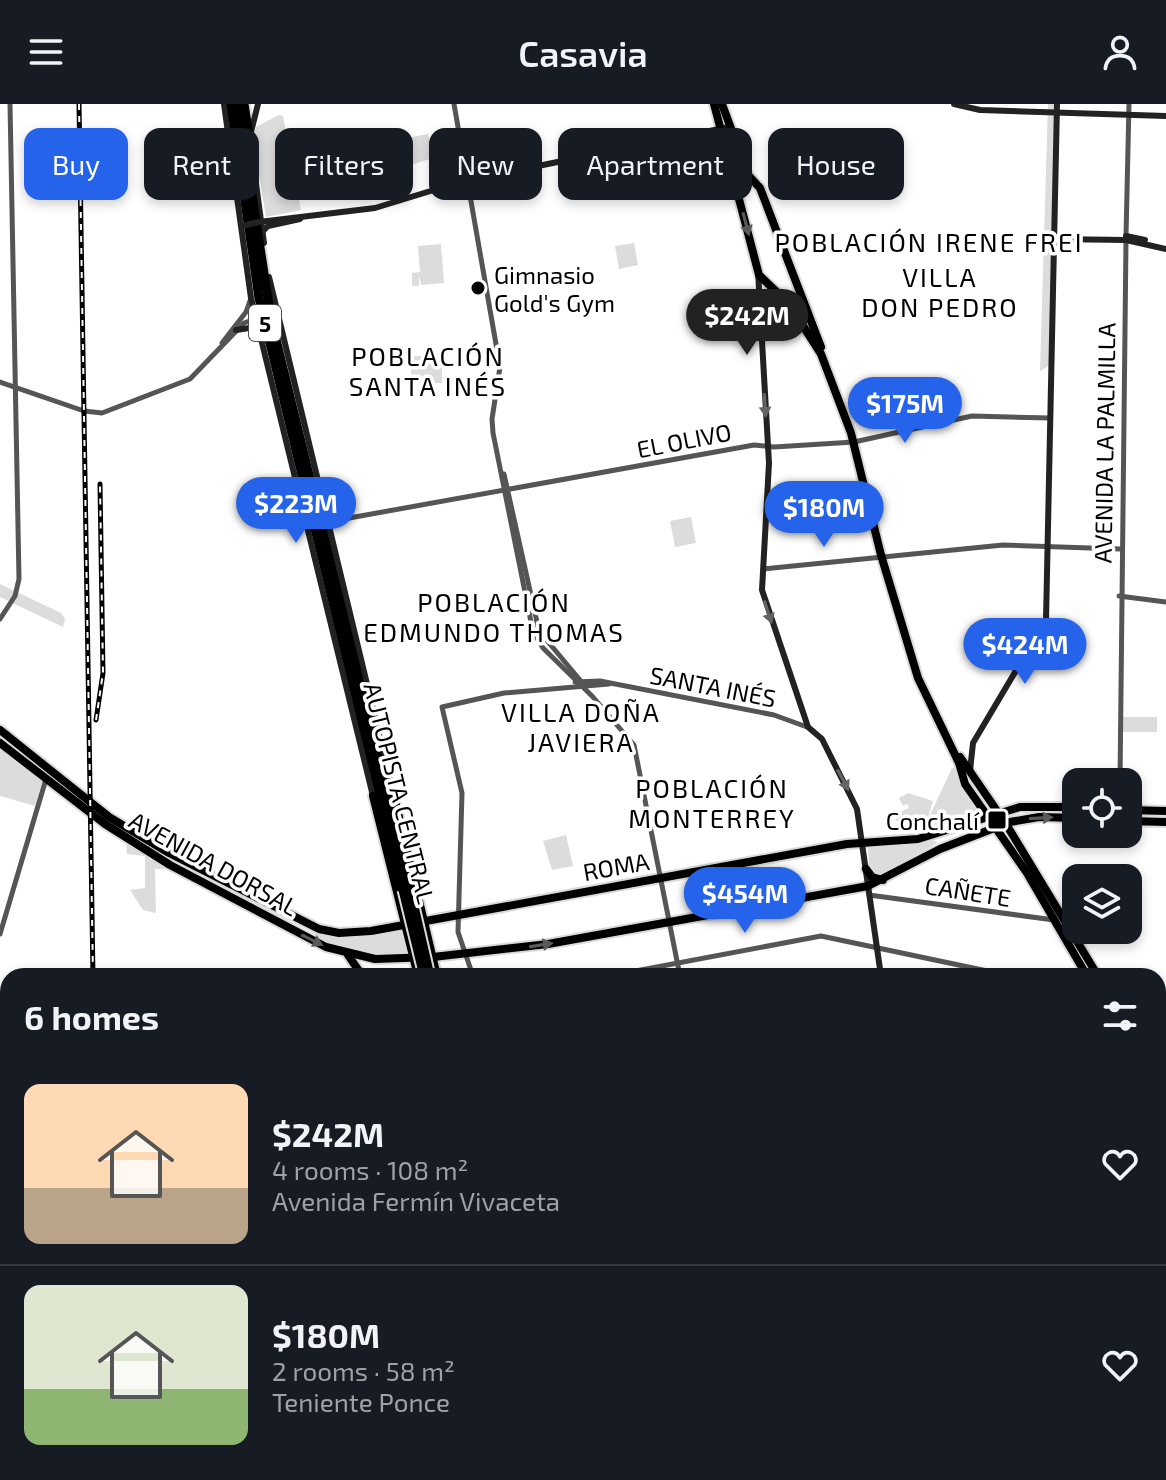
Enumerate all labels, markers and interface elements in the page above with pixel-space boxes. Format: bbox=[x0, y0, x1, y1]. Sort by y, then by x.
icon: menu bbox=[24, 30, 68, 74]
icon: person bbox=[1098, 30, 1142, 74]
text: Casavia bbox=[518, 31, 648, 74]
chip: Buy bbox=[24, 128, 128, 200]
chip: Rent bbox=[144, 128, 259, 200]
chip: Filters bbox=[275, 128, 413, 200]
chip: New bbox=[429, 128, 542, 200]
chip: Apartment bbox=[558, 128, 752, 200]
chip: House bbox=[768, 128, 904, 200]
one-way arrow bbox=[741, 212, 753, 237]
district label: POBLACIÓN IRENE FREI bbox=[775, 226, 1083, 257]
place label: Gimnasio Gold's Gym bbox=[494, 260, 615, 317]
district label: VILLA DON PEDRO bbox=[861, 261, 1019, 322]
marker: Gimnasio Gold's Gym bbox=[469, 279, 487, 297]
pin: $242M bbox=[691, 289, 803, 357]
text: $242M bbox=[704, 299, 790, 330]
road number: 5 bbox=[249, 305, 281, 341]
street label: AVENIDA LA PALMILLA bbox=[1087, 322, 1121, 563]
district label: POBLACIÓN SANTA INÉS bbox=[349, 340, 507, 401]
pin: $175M bbox=[849, 377, 961, 445]
text: $175M bbox=[866, 387, 944, 418]
one-way arrow bbox=[759, 393, 772, 418]
street label: EL OLIVO bbox=[634, 417, 734, 463]
pin: $223M bbox=[240, 477, 352, 545]
pin: $180M bbox=[768, 481, 880, 549]
text: $223M bbox=[254, 487, 338, 518]
text: $180M bbox=[783, 491, 865, 522]
district label: POBLACIÓN EDMUNDO THOMAS bbox=[363, 586, 625, 647]
one-way arrow bbox=[762, 600, 775, 624]
pin: $424M bbox=[969, 618, 1081, 686]
text: $424M bbox=[981, 628, 1069, 659]
street label: SANTA INÉS bbox=[648, 660, 778, 712]
street label: AUTOPISTA CENTRAL bbox=[359, 680, 441, 906]
district label: VILLA DOÑA JAVIERA bbox=[501, 696, 661, 757]
map controls bbox=[1062, 768, 1142, 944]
button: locate bbox=[1062, 768, 1142, 848]
one-way arrow bbox=[837, 769, 850, 792]
district label: POBLACIÓN MONTERREY bbox=[628, 772, 796, 833]
street label: AVENIDA DORSAL bbox=[125, 805, 303, 921]
place label: Conchalí bbox=[886, 806, 980, 835]
marker: Conchalí bbox=[986, 809, 1008, 831]
one-way arrow bbox=[1029, 811, 1054, 824]
street label: ROMA bbox=[581, 846, 651, 886]
button: layers bbox=[1062, 864, 1142, 944]
pin: $454M bbox=[689, 867, 801, 935]
street label: CAÑETE bbox=[923, 870, 1013, 912]
text: $454M bbox=[702, 877, 788, 908]
one-way arrow bbox=[300, 933, 323, 946]
one-way arrow bbox=[529, 938, 554, 951]
icon: filters bbox=[1098, 994, 1142, 1038]
text: 6 homes bbox=[24, 996, 159, 1037]
text: $242M bbox=[272, 1113, 384, 1154]
icon: home bbox=[88, 1116, 184, 1212]
icon: heart bbox=[1098, 1142, 1142, 1186]
text: 4 rooms · 108 m² bbox=[272, 1154, 468, 1185]
text: Avenida Fermín Vivaceta bbox=[272, 1185, 560, 1216]
text: $180M bbox=[272, 1314, 380, 1355]
icon: home bbox=[88, 1317, 184, 1413]
icon: heart bbox=[1098, 1343, 1142, 1387]
text: 2 rooms · 58 m² bbox=[272, 1355, 455, 1386]
text: Teniente Ponce bbox=[272, 1386, 450, 1417]

